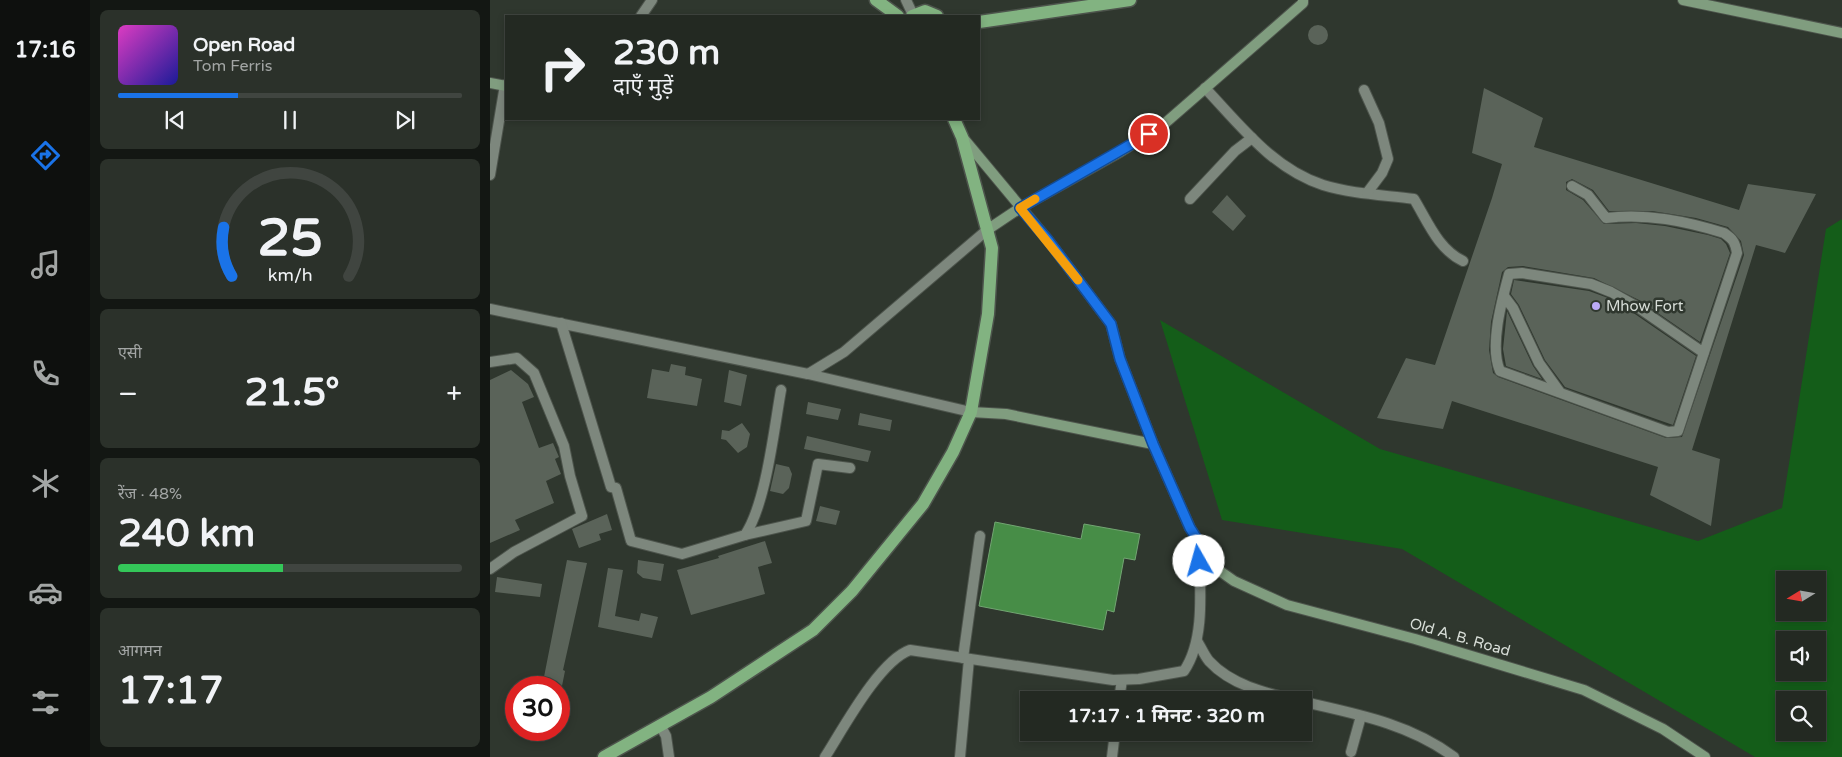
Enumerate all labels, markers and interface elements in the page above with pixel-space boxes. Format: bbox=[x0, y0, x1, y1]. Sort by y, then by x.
text: 230 m bbox=[613, 32, 720, 74]
text: Open Road bbox=[193, 34, 295, 56]
icon: right bbox=[530, 35, 595, 100]
text: 17:16 bbox=[15, 37, 75, 63]
text: Tom Ferris bbox=[193, 56, 272, 76]
text: दाएँ मुड़ें bbox=[613, 74, 673, 100]
icon: previous bbox=[161, 106, 189, 134]
icon: pause bbox=[276, 106, 304, 134]
icon: next bbox=[391, 106, 419, 134]
pin bbox=[1128, 113, 1170, 155]
icon: arrive bbox=[1135, 120, 1163, 148]
icon: directions bbox=[28, 138, 63, 173]
text: 25 bbox=[257, 207, 323, 270]
icon: music bbox=[28, 247, 63, 282]
text: km/h bbox=[268, 265, 312, 286]
place label: Mhow Fort bbox=[1606, 297, 1684, 315]
marker: Mhow Fort bbox=[1590, 300, 1602, 312]
text: एसी bbox=[118, 343, 142, 363]
icon: phone bbox=[28, 356, 63, 391]
text: 21.5° bbox=[245, 370, 340, 416]
text: − bbox=[118, 377, 138, 411]
text: + bbox=[446, 377, 462, 411]
icon: climate bbox=[28, 466, 63, 501]
text: रेंज · 48% bbox=[118, 484, 182, 504]
text: 240 km bbox=[118, 511, 255, 557]
position arrow bbox=[1172, 534, 1224, 586]
north arrow bbox=[1776, 571, 1826, 621]
map controls bbox=[1776, 571, 1826, 741]
icon: car bbox=[28, 575, 63, 610]
street label: Old A. B. Road bbox=[1408, 614, 1512, 660]
button: sound bbox=[1776, 631, 1826, 681]
text: आगमन bbox=[118, 641, 162, 661]
text: 17:17 bbox=[118, 668, 223, 714]
speed limit sign: 30 bbox=[505, 676, 570, 741]
icon: filters bbox=[28, 685, 63, 720]
button: search bbox=[1776, 691, 1826, 741]
text: 17:17 · 1 मिनट · 320 m bbox=[1067, 705, 1265, 727]

